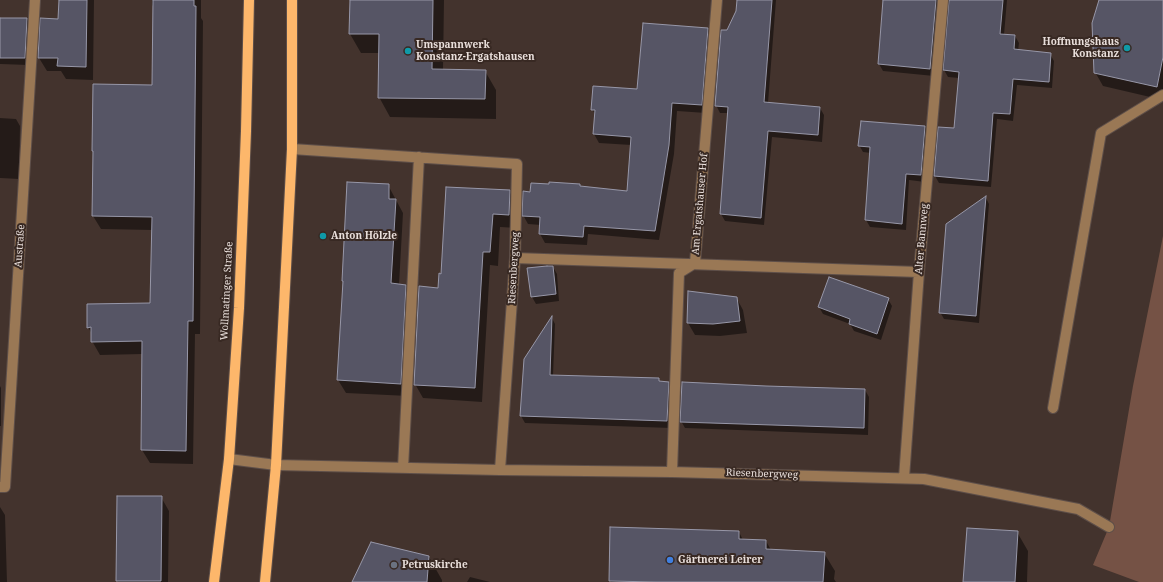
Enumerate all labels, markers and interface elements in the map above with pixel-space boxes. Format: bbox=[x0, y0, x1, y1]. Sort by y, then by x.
place label: Hoffnungshaus Konstanz bbox=[1042, 36, 1119, 60]
place label: Umspannwerk Konstanz-Ergatshausen bbox=[416, 39, 535, 62]
marker: Hoffnungshaus Konstanz bbox=[1122, 43, 1132, 53]
marker: Umspannwerk Konstanz-Ergatshausen bbox=[403, 46, 413, 56]
street label: Am Ergatshauser Hof bbox=[690, 153, 710, 255]
street label: Alter Bannweg bbox=[913, 203, 931, 275]
street label: Austraße bbox=[13, 224, 27, 268]
place label: Anton Hölzle bbox=[331, 230, 397, 242]
marker: Anton Hölzle bbox=[318, 231, 328, 241]
street label: Riesenbergweg bbox=[506, 232, 522, 304]
street label: Wollmatinger Straße bbox=[218, 241, 236, 341]
street label: Riesenbergweg bbox=[726, 467, 798, 481]
place label: Gärtnerei Leirer bbox=[678, 554, 762, 566]
marker: Gärtnerei Leirer bbox=[665, 555, 675, 565]
place label: Petruskirche bbox=[402, 559, 468, 571]
marker: Petruskirche bbox=[389, 560, 399, 570]

